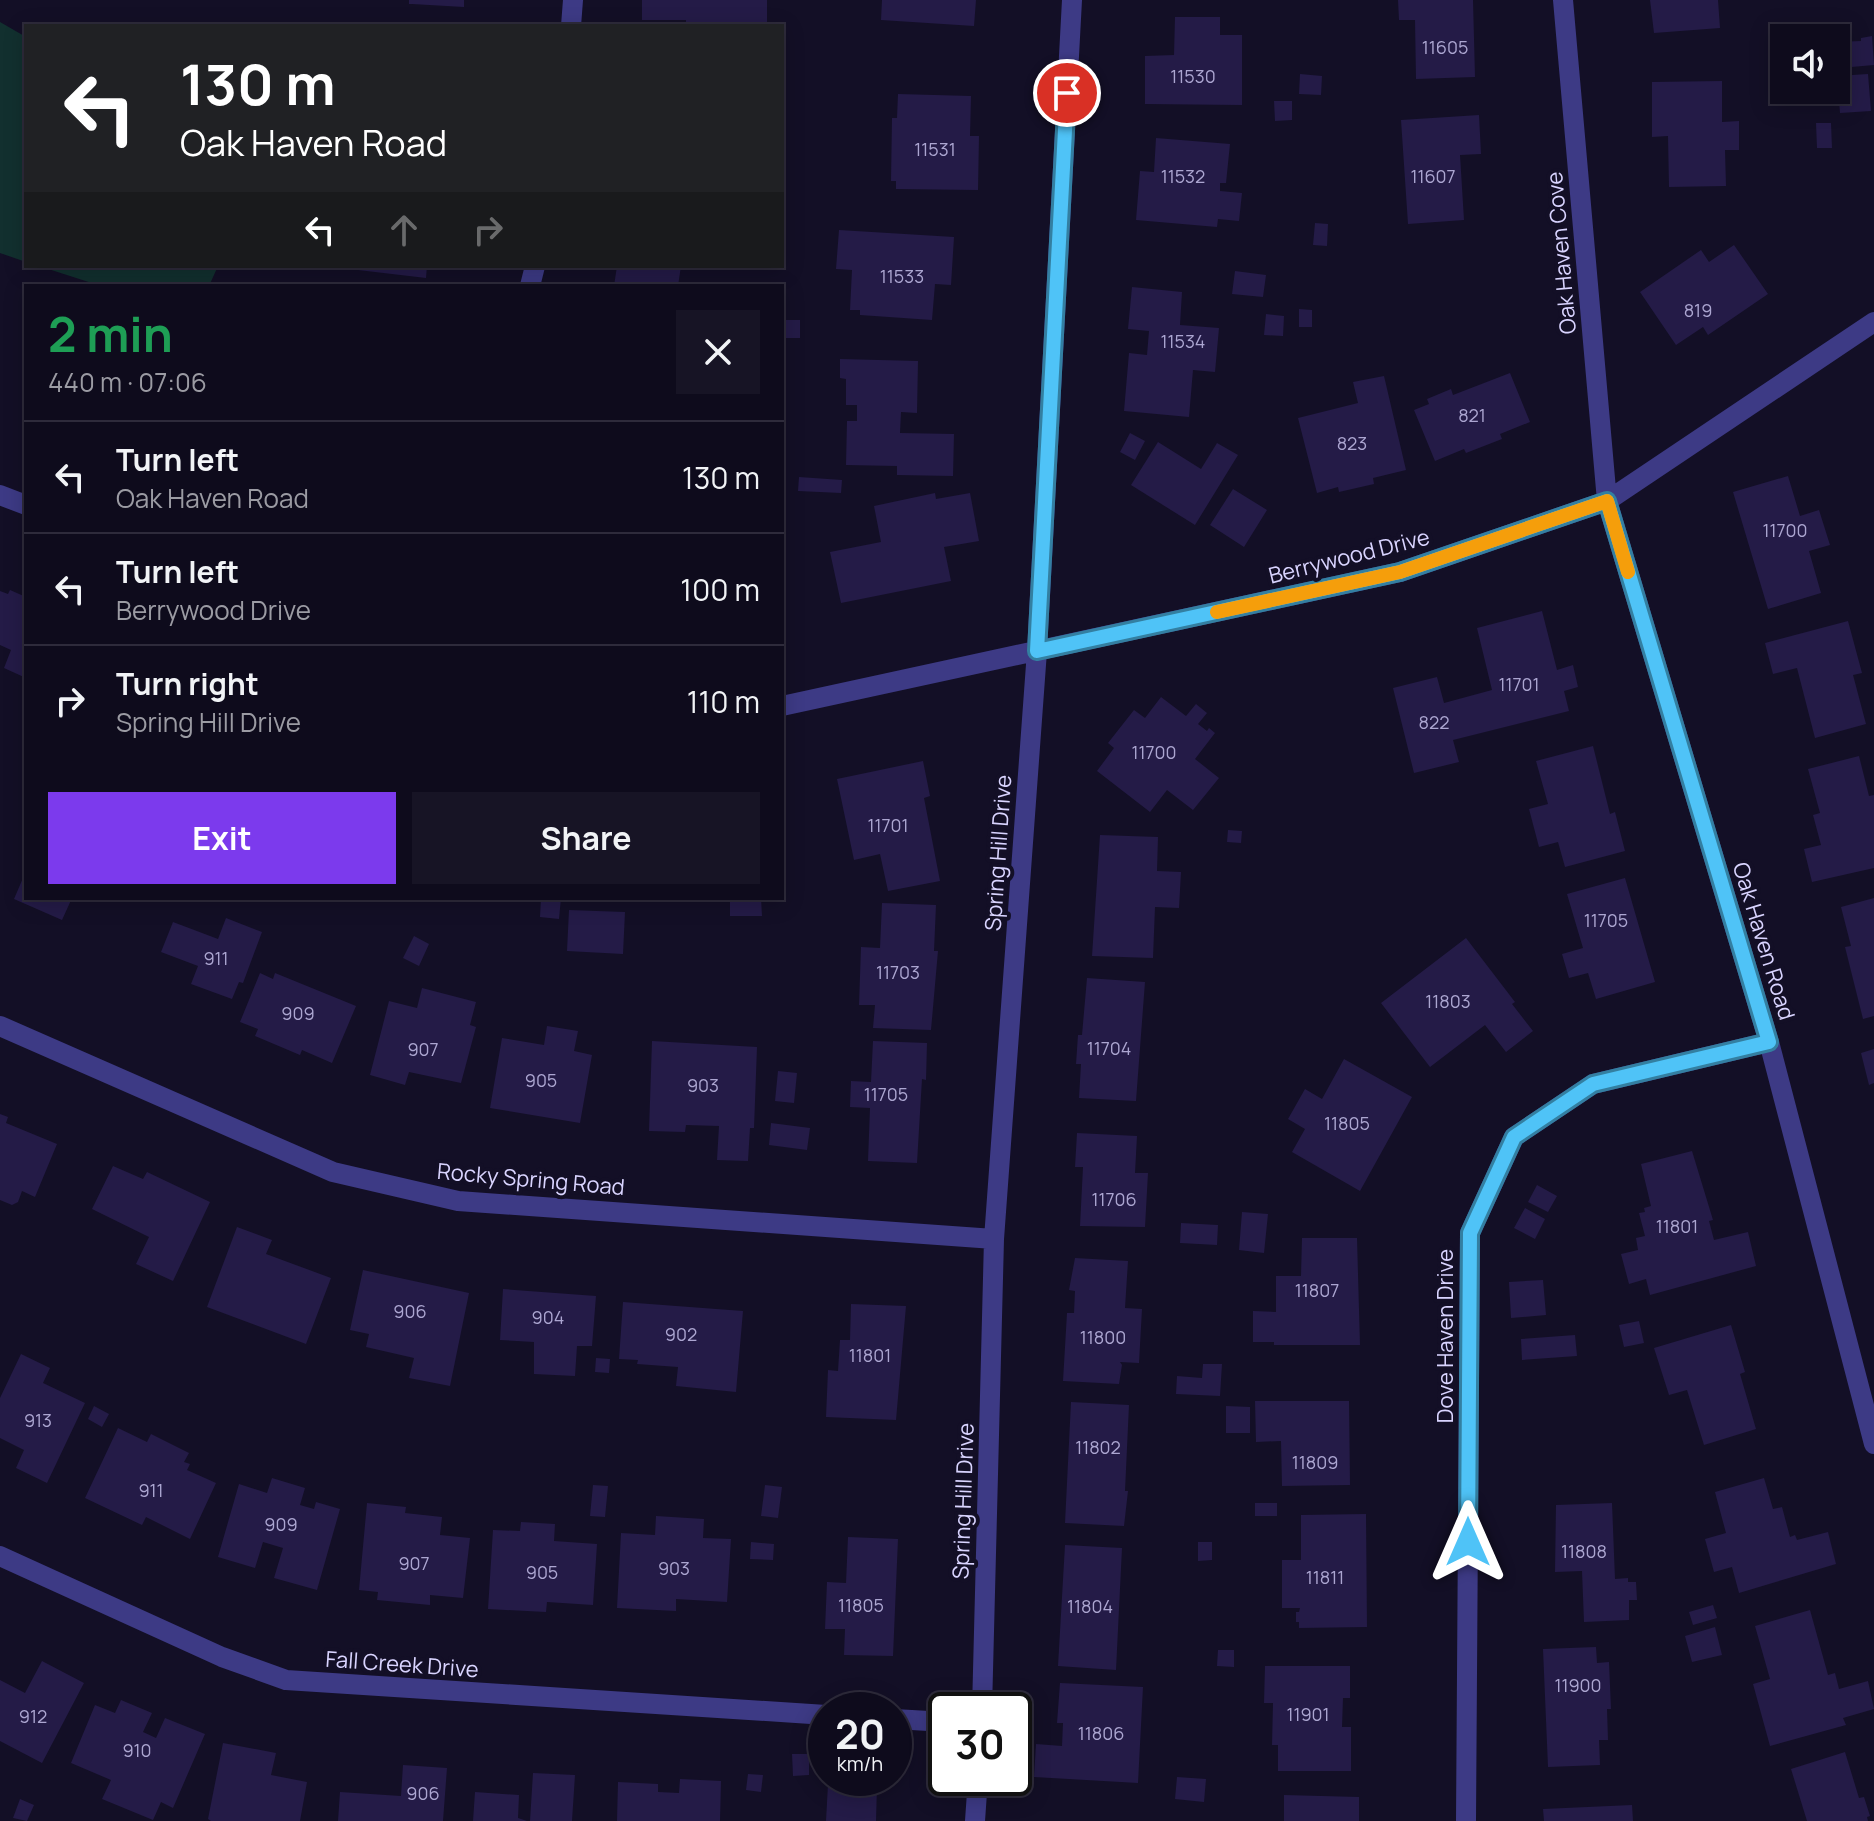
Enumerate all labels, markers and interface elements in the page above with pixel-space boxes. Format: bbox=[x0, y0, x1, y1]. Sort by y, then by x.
map controls bbox=[1770, 24, 1850, 104]
button: sound bbox=[1770, 24, 1850, 104]
house number: 11605 bbox=[1422, 35, 1468, 59]
text: 130 m bbox=[180, 45, 336, 122]
icon: left bbox=[48, 56, 152, 160]
pin bbox=[1033, 59, 1101, 127]
house number: 11530 bbox=[1170, 64, 1216, 88]
icon: arrive bbox=[1045, 71, 1089, 115]
text: Oak Haven Road bbox=[180, 118, 447, 167]
house number: 11531 bbox=[914, 137, 956, 161]
house number: 11532 bbox=[1161, 164, 1205, 188]
house number: 11607 bbox=[1410, 164, 1456, 188]
street label: Oak Haven Cove bbox=[1539, 170, 1583, 335]
icon: left bbox=[298, 208, 342, 252]
icon: ahead bbox=[382, 208, 426, 252]
icon: right bbox=[466, 208, 510, 252]
house number: 11533 bbox=[880, 264, 924, 288]
house number: 819 bbox=[1684, 298, 1712, 322]
text: 2 min bbox=[48, 301, 173, 366]
button: close bbox=[676, 310, 760, 394]
house number: 11534 bbox=[1160, 329, 1206, 353]
text: 440 m · 07:06 bbox=[48, 364, 207, 400]
house number: 821 bbox=[1458, 403, 1486, 427]
house number: 823 bbox=[1337, 431, 1367, 455]
text: Turn left bbox=[116, 439, 239, 480]
icon: left bbox=[48, 455, 92, 499]
text: 130 m bbox=[682, 457, 760, 498]
text: Oak Haven Road bbox=[116, 480, 309, 516]
house number: 11700 bbox=[1762, 518, 1808, 542]
street label: Berrywood Drive bbox=[1265, 521, 1433, 591]
text: Turn left bbox=[116, 551, 239, 592]
icon: left bbox=[48, 567, 92, 611]
text: 100 m bbox=[680, 569, 760, 610]
text: Berrywood Drive bbox=[116, 592, 311, 628]
text: Turn right bbox=[116, 663, 259, 704]
house number: 11701 bbox=[1498, 672, 1540, 696]
icon: right bbox=[48, 679, 92, 723]
text: 110 m bbox=[687, 681, 760, 722]
text: Spring Hill Drive bbox=[116, 704, 301, 740]
house number: 822 bbox=[1419, 710, 1449, 734]
house number: 11700 bbox=[1131, 740, 1177, 764]
street label: Spring Hill Drive bbox=[978, 774, 1018, 932]
button: Exit bbox=[48, 792, 396, 884]
button: Share bbox=[412, 792, 760, 884]
house number: 11701 bbox=[867, 813, 909, 837]
street label: Oak Haven Road bbox=[1726, 859, 1802, 1023]
house number: 11705 bbox=[1584, 908, 1628, 932]
house number: 911 bbox=[203, 946, 229, 970]
house number: 11703 bbox=[876, 960, 920, 984]
house number: 11803 bbox=[1425, 989, 1471, 1013]
house number: 909 bbox=[281, 1001, 315, 1025]
house number: 11704 bbox=[1087, 1036, 1131, 1060]
house number: 907 bbox=[407, 1037, 439, 1061]
house number: 905 bbox=[525, 1068, 557, 1092]
house number: 903 bbox=[687, 1073, 719, 1097]
house number: 11705 bbox=[864, 1082, 908, 1106]
house number: 11805 bbox=[1324, 1111, 1370, 1135]
street label: Rocky Spring Road bbox=[436, 1156, 626, 1202]
house number: 11706 bbox=[1091, 1187, 1137, 1211]
house number: 11801 bbox=[1656, 1214, 1698, 1238]
street label: Dove Haven Drive bbox=[1430, 1249, 1460, 1423]
house number: 11807 bbox=[1295, 1278, 1339, 1302]
house number: 906 bbox=[393, 1299, 427, 1323]
house number: 904 bbox=[532, 1305, 564, 1329]
house number: 902 bbox=[665, 1322, 697, 1346]
house number: 11800 bbox=[1080, 1325, 1126, 1349]
house number: 11801 bbox=[849, 1343, 891, 1367]
house number: 913 bbox=[24, 1408, 52, 1432]
street label: Spring Hill Drive bbox=[945, 1422, 981, 1580]
house number: 11802 bbox=[1075, 1435, 1121, 1459]
house number: 11809 bbox=[1292, 1450, 1338, 1474]
house number: 911 bbox=[138, 1478, 164, 1502]
position arrow bbox=[1426, 1500, 1510, 1584]
house number: 909 bbox=[264, 1512, 298, 1536]
house number: 11808 bbox=[1561, 1539, 1607, 1563]
house number: 907 bbox=[398, 1551, 430, 1575]
house number: 903 bbox=[658, 1556, 690, 1580]
house number: 905 bbox=[526, 1560, 558, 1584]
house number: 11811 bbox=[1306, 1565, 1344, 1589]
house number: 11805 bbox=[838, 1593, 884, 1617]
house number: 11804 bbox=[1067, 1594, 1113, 1618]
street label: Fall Creek Drive bbox=[324, 1644, 480, 1684]
house number: 11900 bbox=[1554, 1673, 1602, 1697]
speed limit sign: 30 bbox=[928, 1692, 1032, 1796]
house number: 11901 bbox=[1286, 1702, 1330, 1726]
house number: 912 bbox=[19, 1704, 47, 1728]
text: 20 bbox=[835, 1706, 885, 1761]
house number: 11806 bbox=[1078, 1721, 1124, 1745]
house number: 910 bbox=[122, 1738, 152, 1762]
text: km/h bbox=[837, 1750, 883, 1777]
house number: 906 bbox=[406, 1781, 440, 1805]

